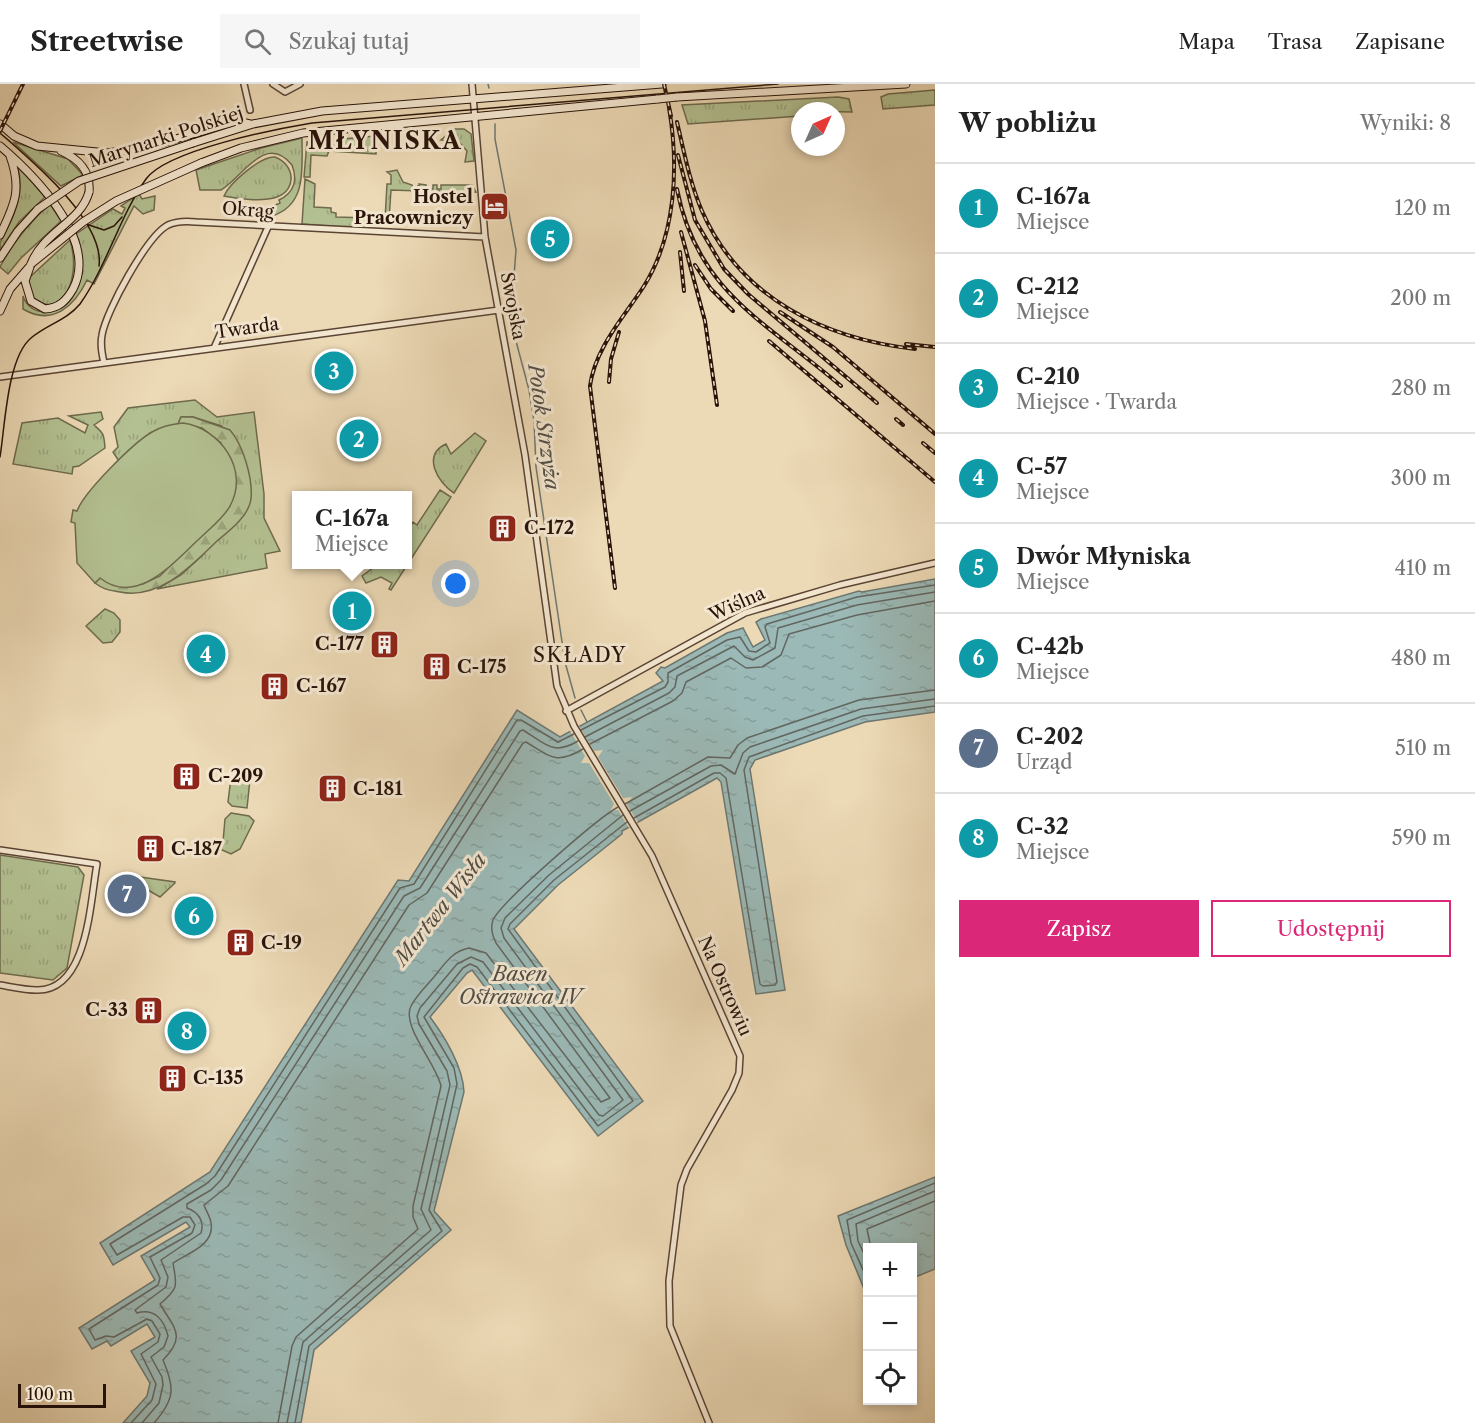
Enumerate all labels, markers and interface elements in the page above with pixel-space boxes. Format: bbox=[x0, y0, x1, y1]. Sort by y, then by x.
search box bbox=[220, 14, 640, 68]
text: Streetwise bbox=[30, 24, 184, 58]
icon: search bbox=[241, 25, 274, 58]
text: Szukaj tutaj bbox=[289, 28, 409, 55]
text: Mapa bbox=[1179, 29, 1235, 54]
text: Trasa bbox=[1268, 29, 1322, 54]
text: Zapisane bbox=[1355, 29, 1445, 54]
street label: Marynarki Polskiej bbox=[86, 102, 246, 172]
north arrow bbox=[791, 102, 845, 156]
text: W pobliżu bbox=[959, 107, 1097, 139]
text: Wyniki: 8 bbox=[1360, 111, 1451, 135]
district label: MŁYNISKA bbox=[308, 126, 462, 155]
text: C-167a bbox=[1016, 183, 1090, 210]
place label: Hostel Pracowniczy bbox=[354, 186, 474, 229]
hotel icon: Hostel Pracowniczy bbox=[478, 191, 510, 223]
text: 1 bbox=[974, 196, 983, 220]
text: 120 m bbox=[1394, 196, 1451, 220]
street label: Okrąg bbox=[221, 197, 275, 223]
text: Miejsce bbox=[1016, 210, 1090, 234]
pin: 5 bbox=[530, 216, 570, 262]
street label: Swojska bbox=[496, 270, 530, 342]
text: C-212 bbox=[1016, 273, 1079, 300]
text: 2 bbox=[973, 286, 984, 310]
text: 200 m bbox=[1390, 286, 1451, 310]
text: Miejsce bbox=[1016, 300, 1090, 324]
street label: Twarda bbox=[214, 313, 281, 343]
pin: 3 bbox=[314, 348, 354, 394]
water label: Potok Strzyża bbox=[523, 361, 565, 492]
text: C-210 bbox=[1016, 363, 1080, 390]
text: 3 bbox=[973, 376, 984, 400]
text: 280 m bbox=[1391, 376, 1451, 400]
text: Miejsce · Twarda bbox=[1016, 390, 1177, 414]
pin: 2 bbox=[340, 416, 378, 462]
text: C-57 bbox=[1016, 453, 1067, 480]
text: 4 bbox=[973, 466, 984, 490]
text: 300 m bbox=[1391, 466, 1451, 490]
text: Miejsce bbox=[1016, 480, 1090, 504]
popup bbox=[292, 491, 412, 569]
text: C-167a bbox=[315, 505, 389, 532]
building icon: C-172 bbox=[487, 512, 519, 544]
place label: C-172 bbox=[524, 517, 574, 539]
text: Miejsce bbox=[315, 532, 389, 556]
text: Dwór Młyniska bbox=[1016, 543, 1191, 570]
text: 5 bbox=[973, 556, 984, 580]
text: 410 m bbox=[1394, 556, 1451, 580]
your location bbox=[441, 569, 470, 598]
text: Miejsce bbox=[1016, 570, 1090, 594]
street label: Wiślna bbox=[705, 582, 769, 626]
pin: 1 bbox=[332, 588, 372, 634]
building icon: C-177 bbox=[369, 628, 401, 660]
pin: 4 bbox=[186, 632, 226, 676]
place label: C-177 bbox=[315, 633, 365, 655]
text: C-42b bbox=[1016, 633, 1084, 660]
district label: SKŁADY bbox=[533, 643, 627, 667]
text: 6 bbox=[973, 646, 984, 670]
text: 480 m bbox=[1391, 646, 1451, 670]
building icon: C-175 bbox=[420, 651, 452, 683]
place label: C-175 bbox=[457, 656, 507, 678]
text: Miejsce bbox=[1016, 660, 1090, 684]
building icon: C-167 bbox=[259, 670, 291, 702]
place label: C-167 bbox=[296, 675, 347, 697]
text: C-202 bbox=[1016, 723, 1083, 750]
text: 7 bbox=[973, 736, 984, 760]
text: 510 m bbox=[1395, 736, 1451, 760]
text: Urząd bbox=[1016, 750, 1072, 774]
building icon: C-209 bbox=[171, 760, 203, 792]
place label: C-209 bbox=[208, 765, 263, 787]
building icon: C-181 bbox=[316, 773, 348, 805]
place label: C-181 bbox=[353, 778, 402, 800]
text: C-32 bbox=[1016, 813, 1069, 840]
text: 8 bbox=[972, 826, 985, 850]
text: 590 m bbox=[1392, 826, 1451, 850]
building icon: C-187 bbox=[134, 833, 166, 865]
place label: C-187 bbox=[171, 838, 222, 860]
text: Miejsce bbox=[1016, 840, 1090, 864]
water label: Martwa Wisła bbox=[388, 848, 491, 971]
pin: 7 bbox=[108, 872, 146, 916]
pin: 6 bbox=[174, 894, 214, 938]
button: Zapisz bbox=[959, 900, 1199, 957]
button: Udostępnij bbox=[1211, 900, 1451, 957]
building icon: C-19 bbox=[224, 927, 256, 959]
place label: C-19 bbox=[261, 932, 302, 954]
street label: Na Ostrowiu bbox=[693, 933, 757, 1039]
water label: Basen Ostrawica IV bbox=[459, 962, 586, 1009]
building icon: C-33 bbox=[133, 994, 165, 1026]
place label: C-33 bbox=[85, 999, 128, 1021]
pin: 8 bbox=[168, 1008, 207, 1054]
building icon: C-135 bbox=[156, 1062, 188, 1094]
place label: C-135 bbox=[193, 1067, 243, 1089]
map controls bbox=[863, 1243, 917, 1405]
button: + bbox=[863, 1243, 917, 1297]
button: − bbox=[863, 1297, 917, 1351]
button: locate bbox=[863, 1351, 917, 1405]
scale bar bbox=[18, 1381, 106, 1408]
text: 100 m bbox=[27, 1384, 73, 1404]

